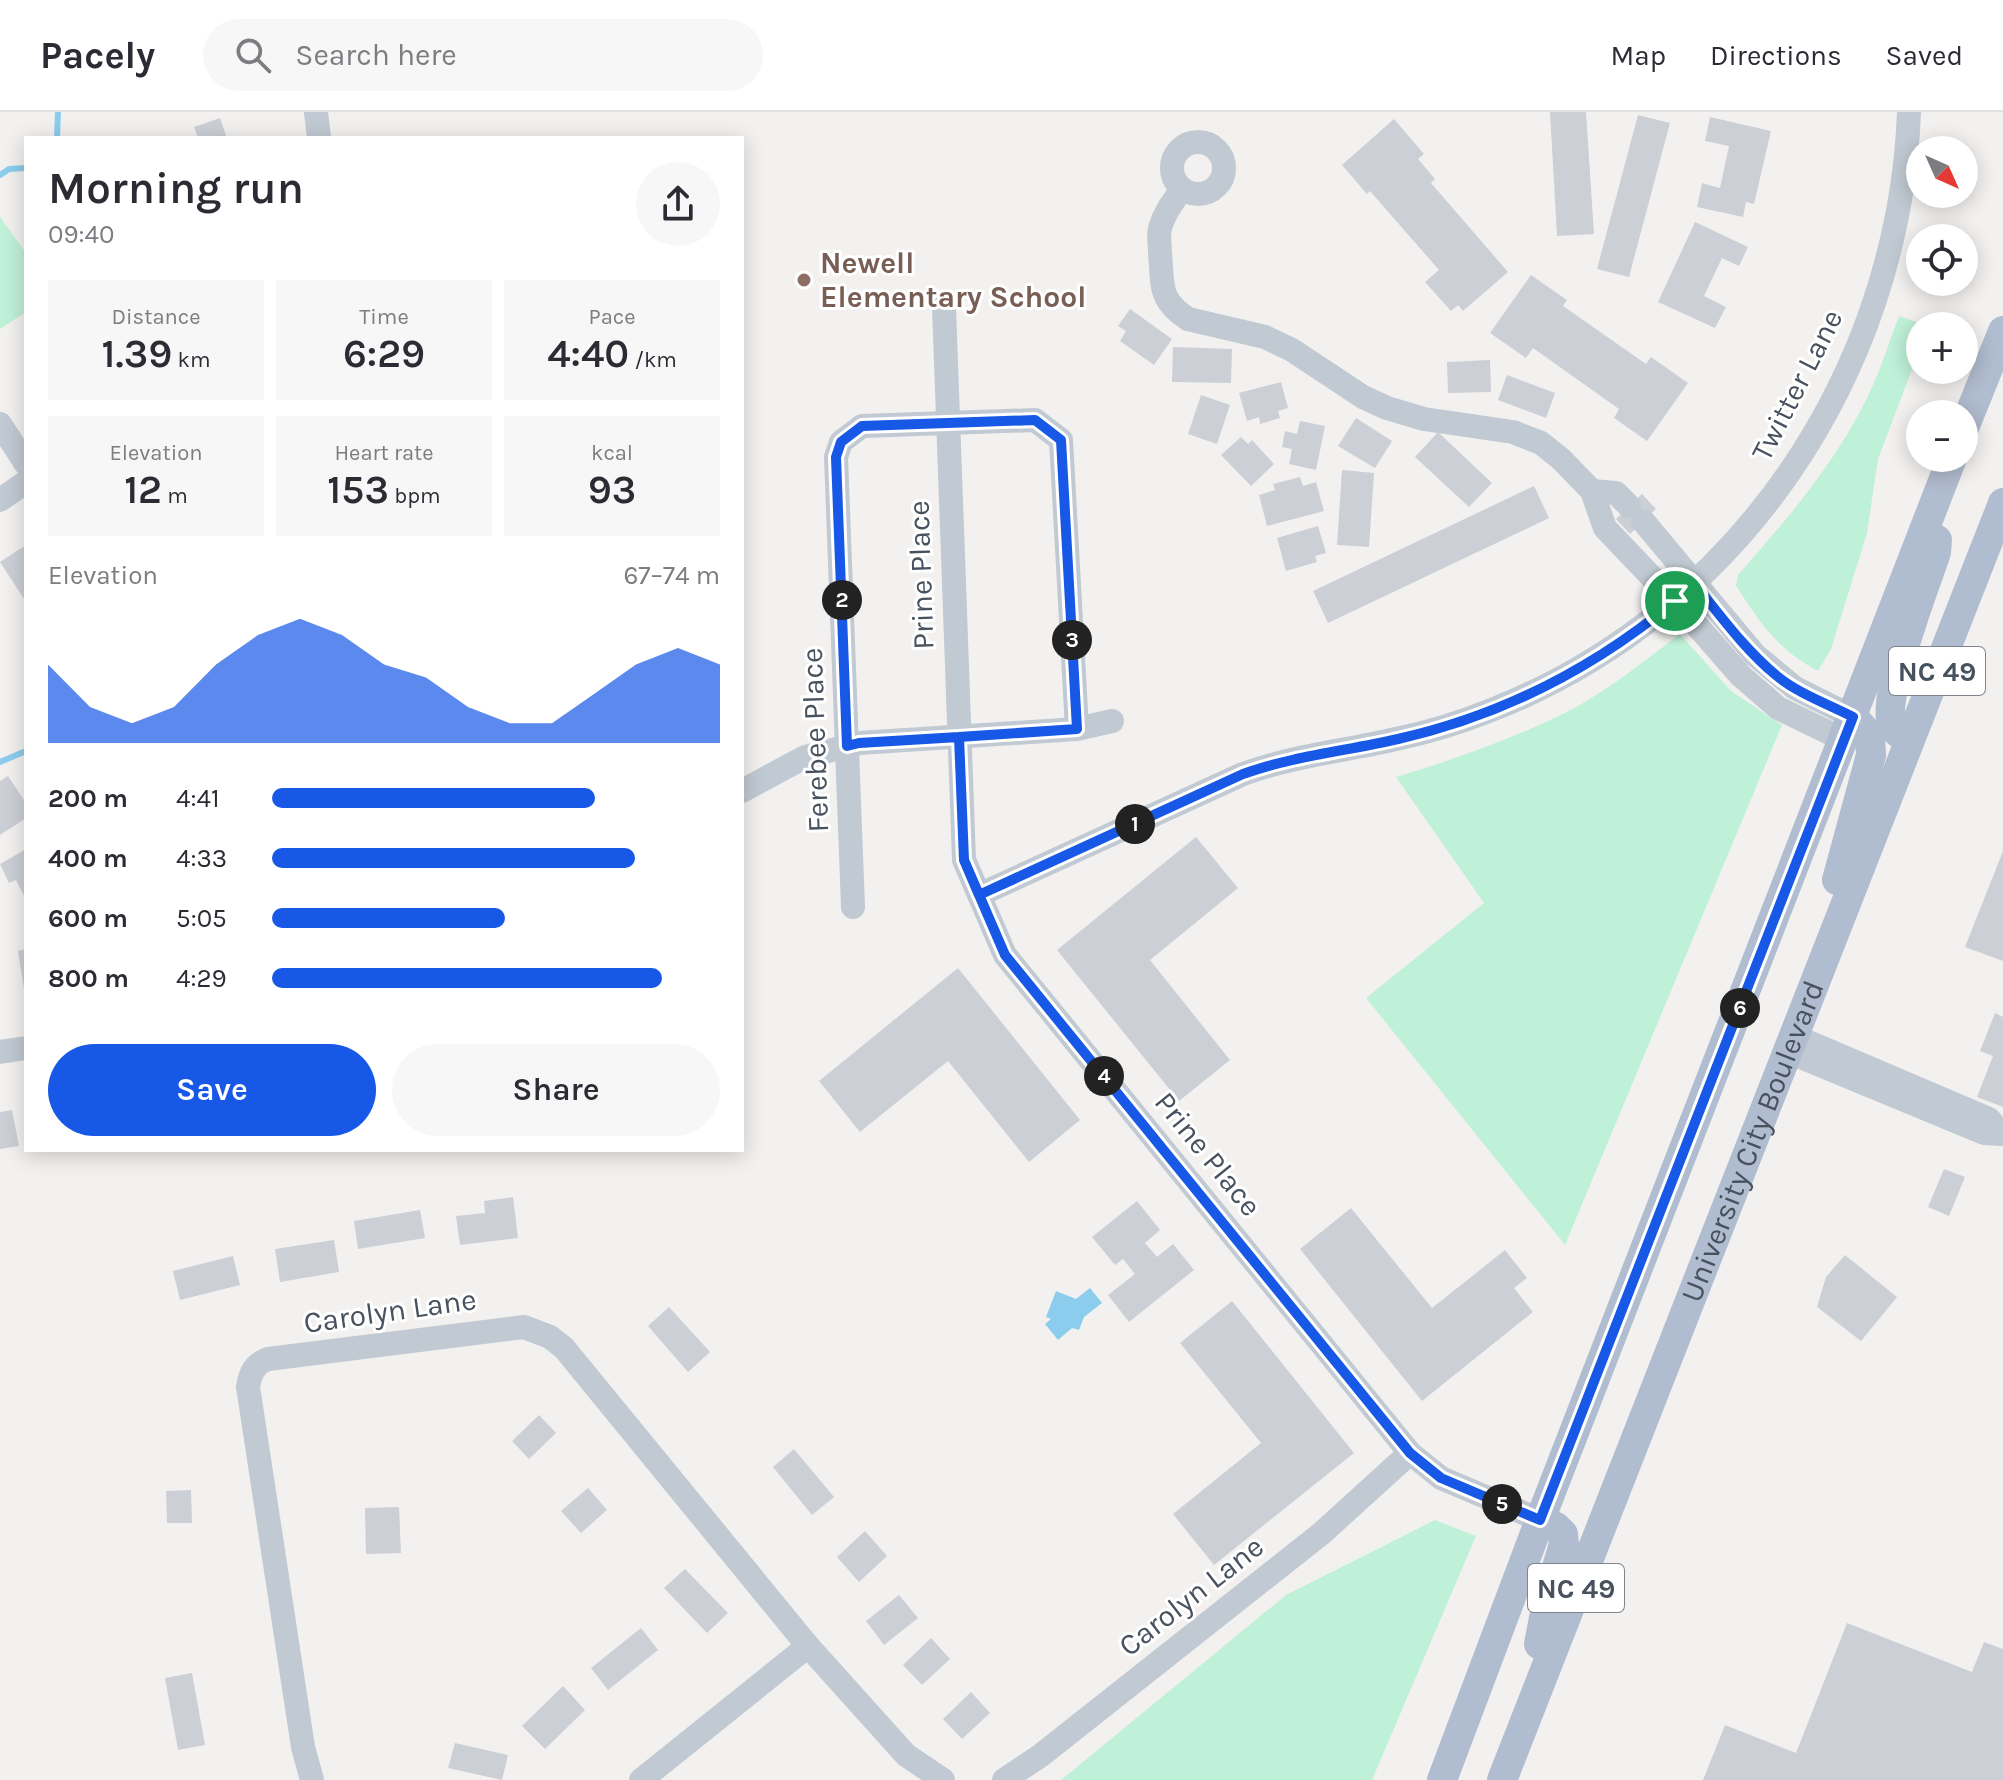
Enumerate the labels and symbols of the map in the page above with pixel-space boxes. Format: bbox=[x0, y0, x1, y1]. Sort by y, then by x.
north arrow bbox=[1906, 136, 1978, 208]
place label: Newell Elementary School bbox=[820, 245, 1086, 315]
marker: Newell Elementary School bbox=[795, 271, 813, 289]
street label: Twitter Lane bbox=[1744, 303, 1850, 467]
street label: Prine Place bbox=[900, 500, 942, 650]
pin bbox=[1641, 567, 1709, 635]
pin: 2 bbox=[822, 580, 862, 620]
pin: 3 bbox=[1052, 620, 1092, 660]
street label: Ferebee Place bbox=[794, 647, 836, 833]
road number: NC 49 bbox=[1889, 647, 1985, 695]
pin: 1 bbox=[1115, 804, 1155, 844]
street label: University City Boulevard bbox=[1673, 976, 1832, 1307]
pin: 6 bbox=[1720, 988, 1760, 1028]
pin: 4 bbox=[1084, 1056, 1124, 1096]
street label: Prine Place bbox=[1147, 1085, 1269, 1223]
street label: Carolyn Lane bbox=[301, 1281, 479, 1341]
pin: 5 bbox=[1482, 1484, 1522, 1524]
street label: Carolyn Lane bbox=[1111, 1528, 1271, 1664]
road number: NC 49 bbox=[1528, 1564, 1624, 1612]

